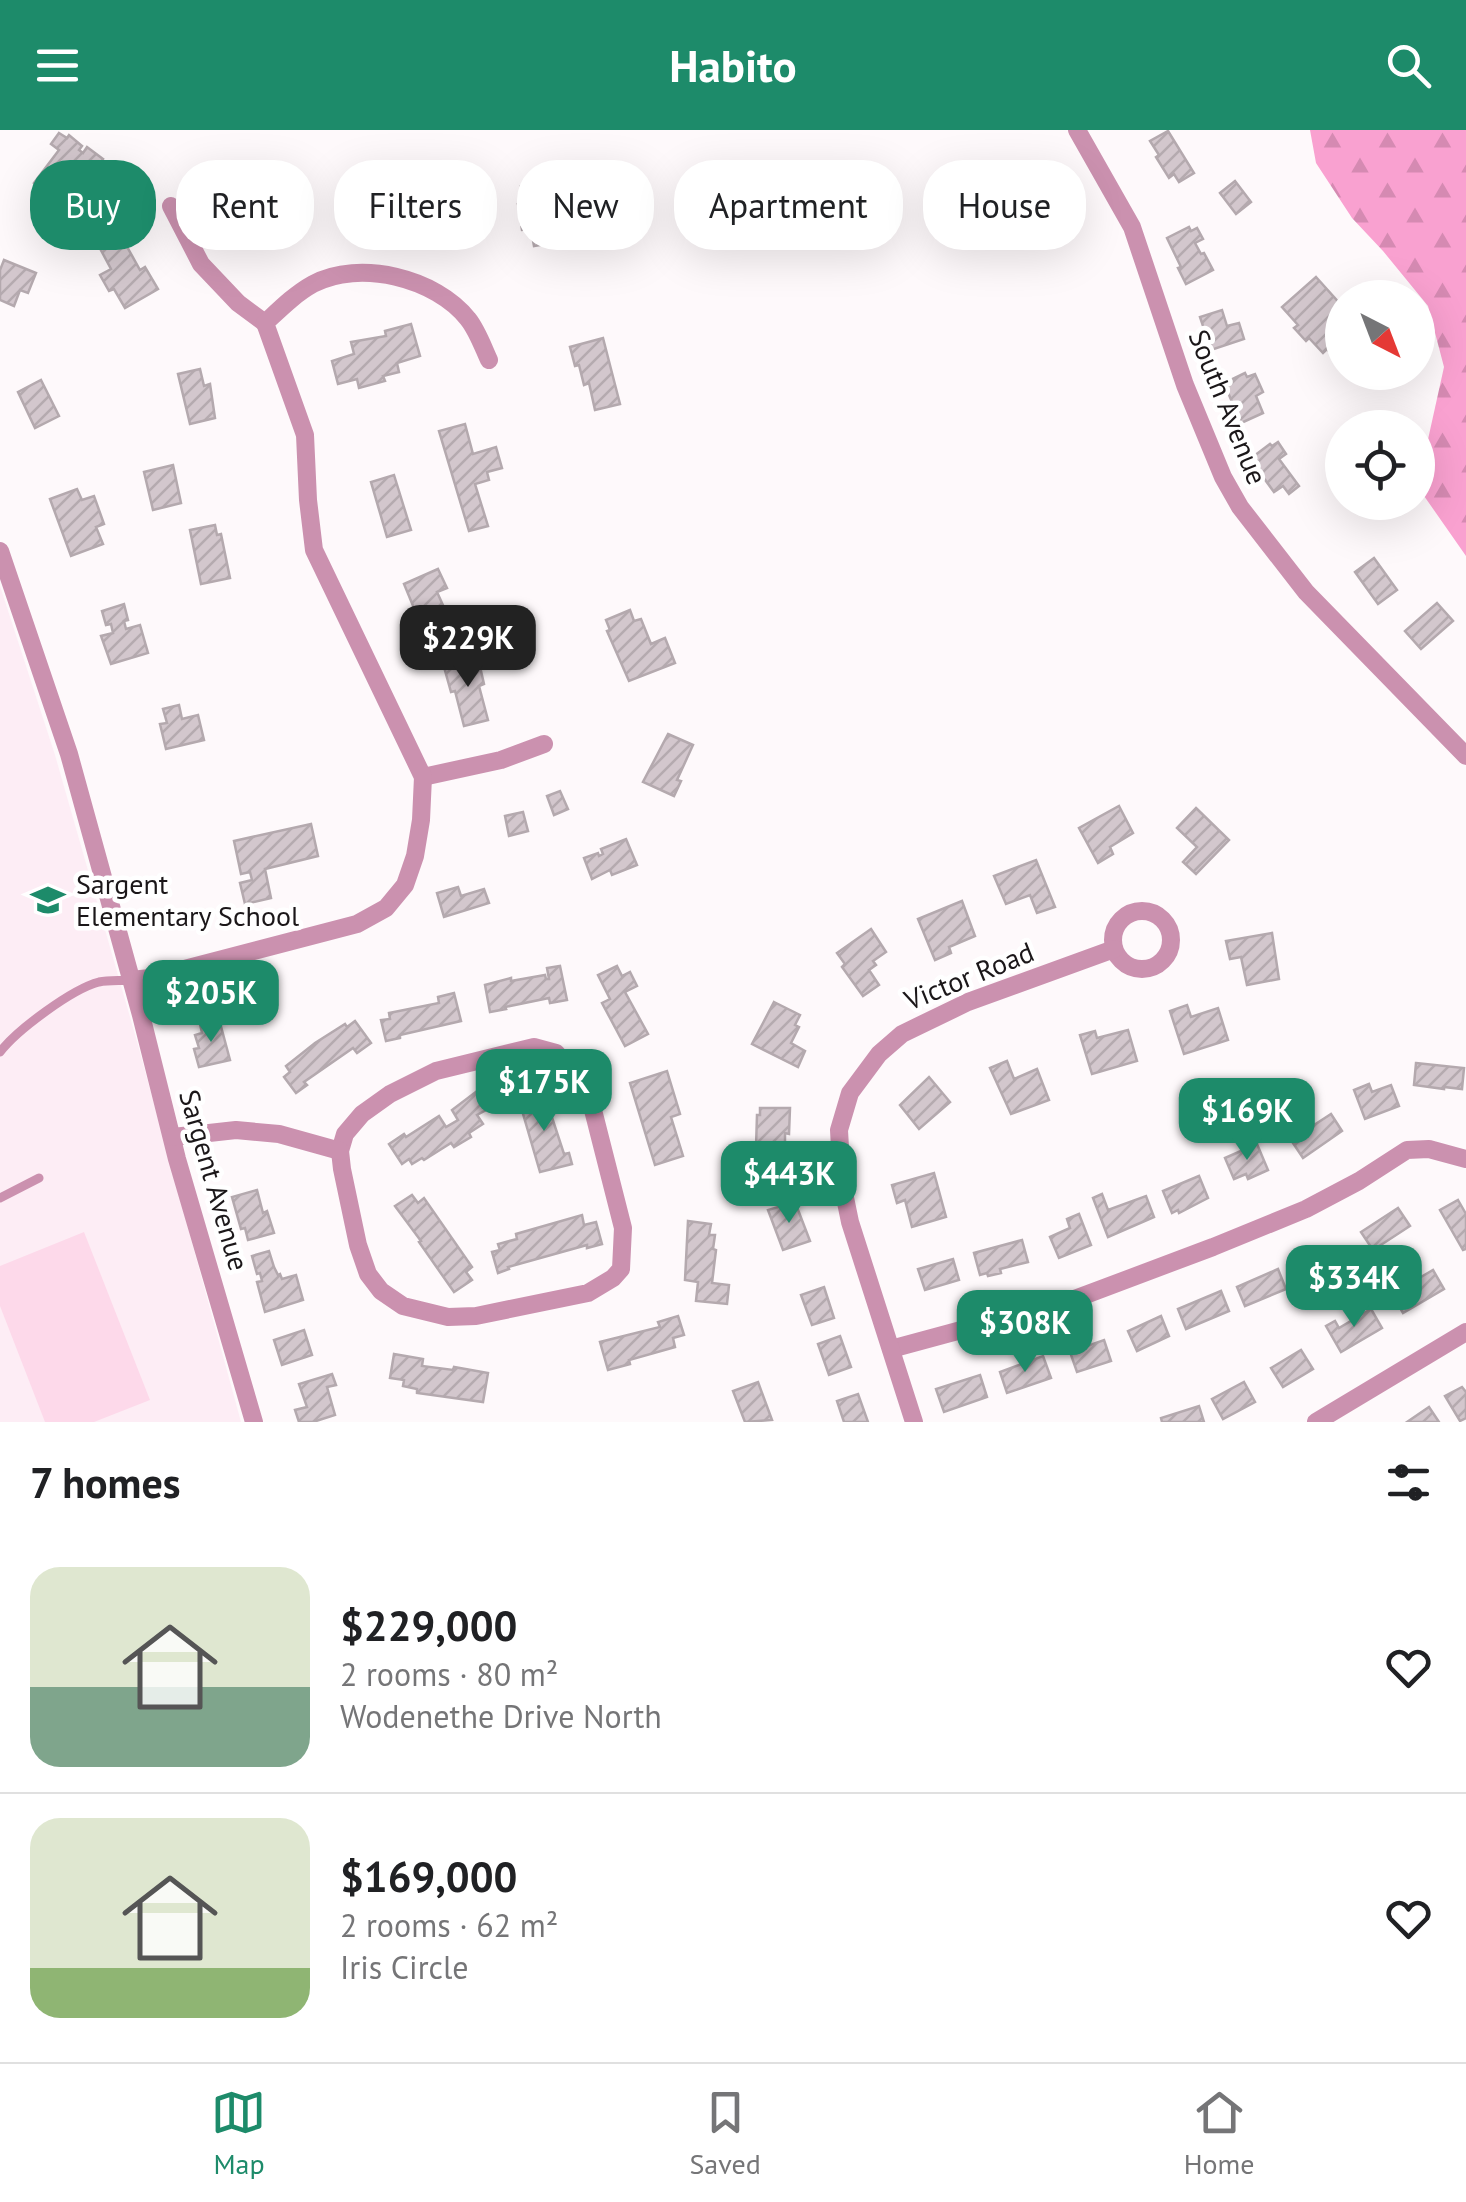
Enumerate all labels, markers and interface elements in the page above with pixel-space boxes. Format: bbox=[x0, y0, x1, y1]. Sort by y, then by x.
text: Habito bbox=[669, 36, 797, 94]
icon: menu bbox=[30, 38, 85, 93]
icon: search bbox=[1381, 38, 1436, 93]
chip: Buy bbox=[30, 160, 156, 250]
chip: Rent bbox=[176, 160, 314, 250]
chip: Filters bbox=[334, 160, 497, 250]
chip: New bbox=[517, 160, 654, 250]
chip: Apartment bbox=[674, 160, 903, 250]
chip: House bbox=[923, 160, 1086, 250]
north arrow bbox=[1325, 280, 1435, 390]
map controls bbox=[1325, 280, 1435, 520]
street label: South Avenue bbox=[1181, 324, 1276, 490]
button: locate bbox=[1325, 410, 1435, 520]
pin: $229K bbox=[398, 605, 538, 690]
text: $229K bbox=[422, 616, 514, 658]
place label: Sargent Elementary School bbox=[76, 865, 299, 934]
school or university icon: Sargent Elementary School bbox=[29, 881, 67, 919]
street label: Victor Road bbox=[898, 933, 1039, 1019]
pin: $205K bbox=[141, 960, 281, 1045]
text: $205K bbox=[165, 971, 257, 1013]
pin: $175K bbox=[474, 1049, 614, 1134]
text: $175K bbox=[498, 1060, 590, 1102]
pin: $169K bbox=[1177, 1078, 1317, 1163]
street label: Sargent Avenue bbox=[171, 1085, 258, 1275]
text: $169K bbox=[1201, 1089, 1293, 1131]
pin: $443K bbox=[719, 1141, 859, 1226]
text: $443K bbox=[743, 1152, 835, 1194]
pin: $334K bbox=[1284, 1245, 1424, 1330]
text: $334K bbox=[1308, 1256, 1400, 1298]
pin: $308K bbox=[955, 1290, 1095, 1375]
text: $308K bbox=[979, 1301, 1071, 1343]
text: 7 homes bbox=[30, 1455, 181, 1510]
icon: filters bbox=[1381, 1455, 1436, 1510]
text: $229,000 bbox=[340, 1598, 517, 1653]
icon: home bbox=[110, 1607, 230, 1727]
icon: heart bbox=[1381, 1640, 1436, 1695]
text: 2 rooms · 80 m² bbox=[340, 1653, 558, 1695]
text: Wodenethe Drive North bbox=[340, 1695, 662, 1737]
text: $169,000 bbox=[340, 1849, 517, 1904]
icon: home bbox=[110, 1858, 230, 1978]
icon: heart bbox=[1381, 1891, 1436, 1946]
text: 2 rooms · 62 m² bbox=[340, 1904, 558, 1946]
text: Iris Circle bbox=[340, 1946, 469, 1988]
tab: Map bbox=[211, 2085, 266, 2182]
tab: Saved bbox=[689, 2085, 761, 2182]
tab: Home bbox=[1184, 2085, 1254, 2182]

